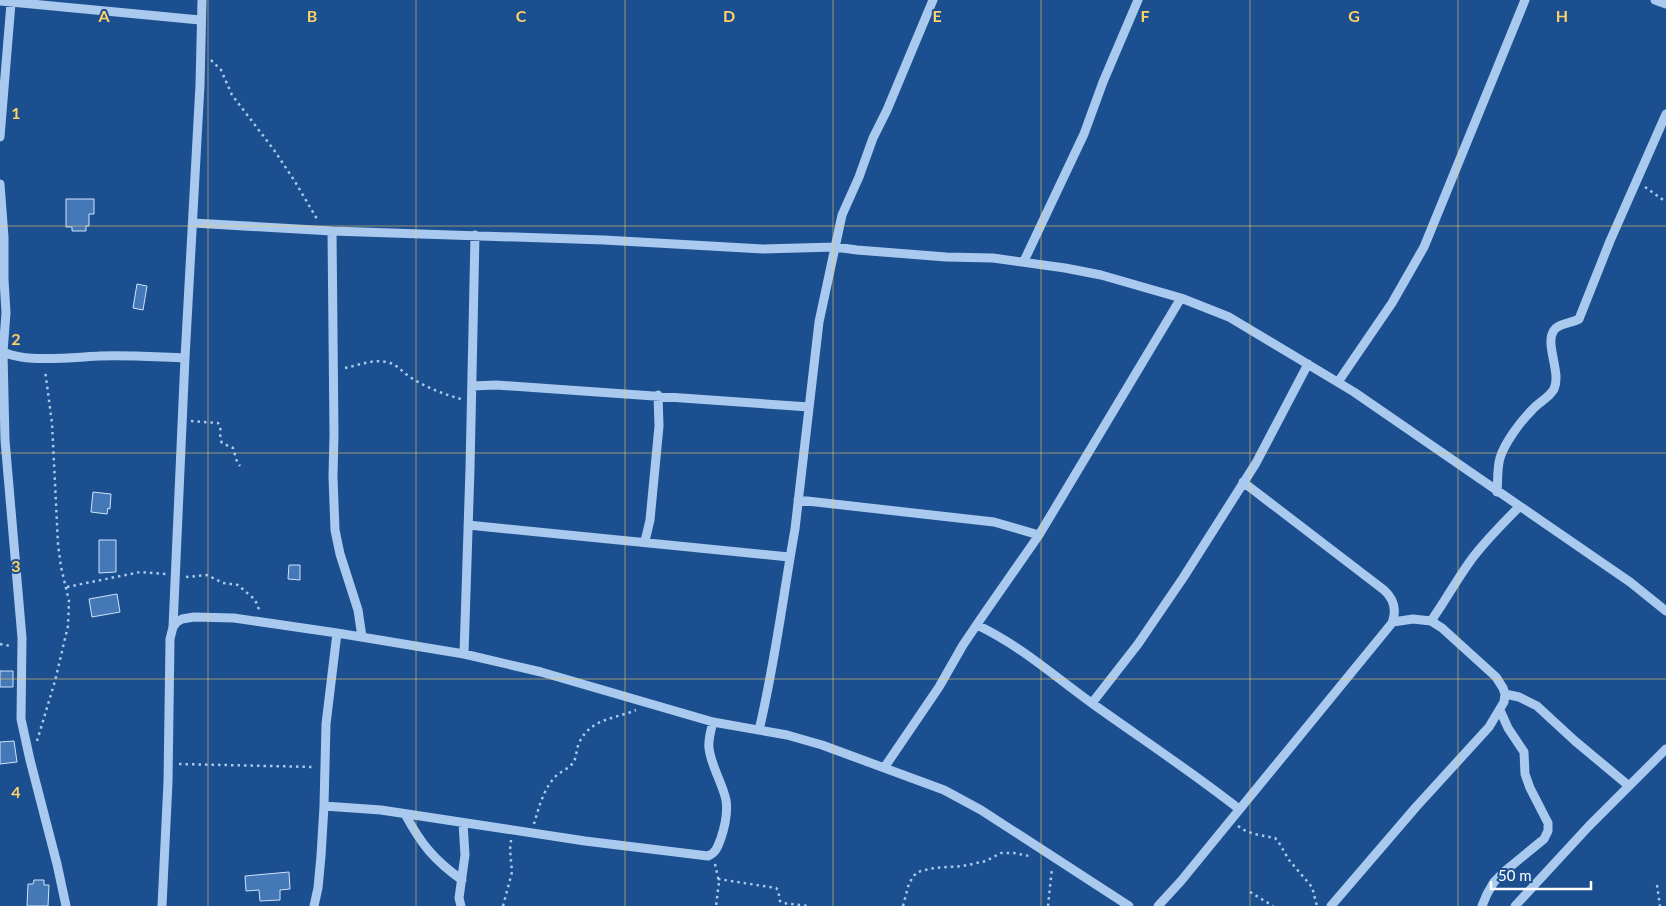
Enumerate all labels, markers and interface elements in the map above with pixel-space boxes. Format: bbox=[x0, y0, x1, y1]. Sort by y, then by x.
text: A bbox=[97, 6, 110, 25]
text: B bbox=[307, 6, 317, 25]
text: C bbox=[516, 6, 527, 25]
text: D bbox=[723, 6, 735, 25]
text: E bbox=[932, 6, 942, 25]
text: F bbox=[1140, 6, 1150, 25]
text: G bbox=[1348, 6, 1360, 25]
text: H bbox=[1556, 6, 1568, 25]
text: 1 bbox=[11, 103, 21, 122]
text: 2 bbox=[11, 329, 21, 348]
text: 3 bbox=[11, 556, 21, 575]
text: 4 bbox=[11, 782, 21, 801]
scale bar bbox=[1491, 858, 1591, 890]
text: 50 m bbox=[1498, 866, 1532, 884]

